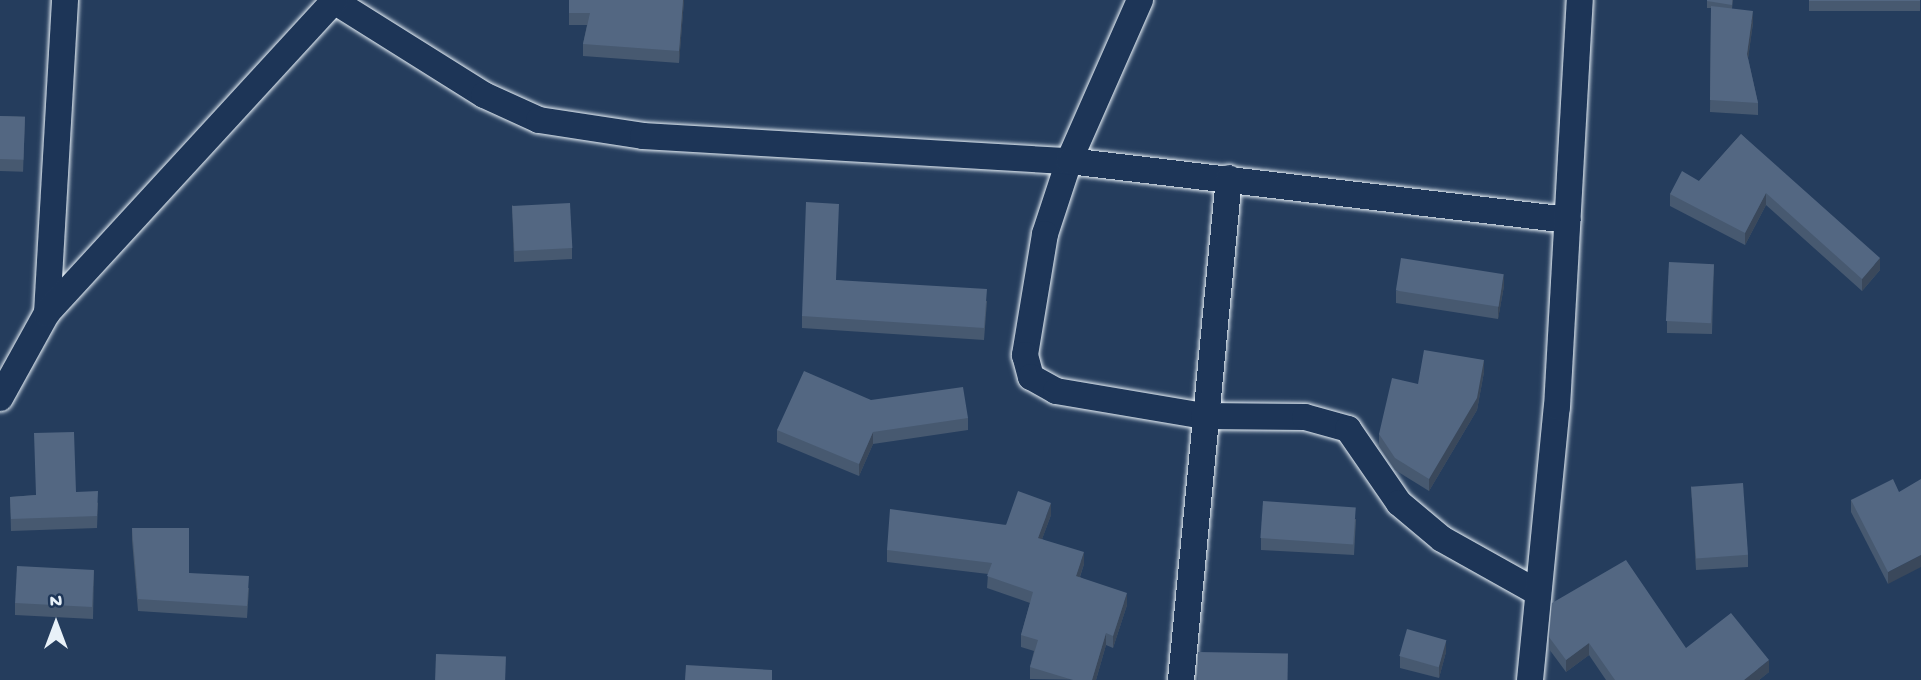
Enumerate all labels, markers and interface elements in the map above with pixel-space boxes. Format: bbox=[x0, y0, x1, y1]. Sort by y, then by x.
north arrow bbox=[21, 589, 91, 659]
text: N bbox=[50, 591, 62, 614]

